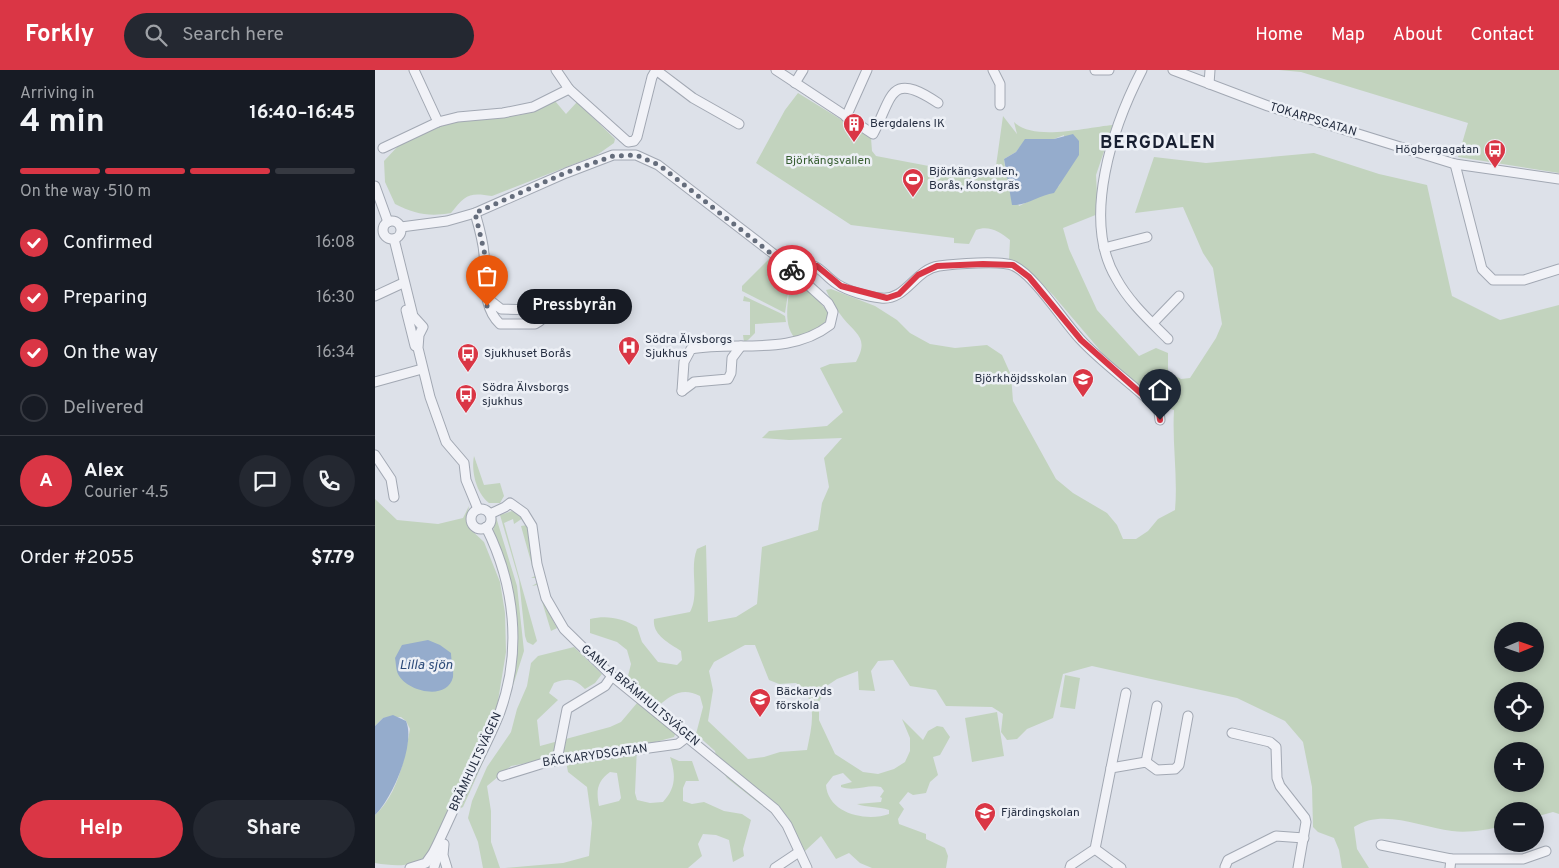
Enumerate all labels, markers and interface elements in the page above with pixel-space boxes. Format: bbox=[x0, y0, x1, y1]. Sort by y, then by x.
search box bbox=[124, 13, 474, 58]
text: Forkly bbox=[25, 20, 94, 50]
icon: search bbox=[142, 21, 170, 49]
text: Search here bbox=[182, 23, 284, 47]
text: Home bbox=[1255, 24, 1303, 47]
text: Map bbox=[1331, 24, 1365, 47]
text: About bbox=[1393, 24, 1442, 47]
text: Contact bbox=[1470, 24, 1534, 47]
text: Arriving in bbox=[20, 84, 95, 104]
street label: TOKARPSGATAN bbox=[1268, 99, 1358, 141]
text: 16:40–16:45 bbox=[249, 101, 355, 125]
text: 4 min bbox=[20, 103, 105, 143]
building icon: Bergdalens IK bbox=[842, 112, 866, 143]
place label: Bergdalens IK bbox=[870, 116, 945, 132]
district label: BERGDALEN bbox=[1100, 132, 1216, 155]
bus stop icon: Högbergagatan bbox=[1483, 138, 1507, 169]
place label: Högbergagatan bbox=[1395, 142, 1479, 158]
park label: Björkängsvallen bbox=[785, 153, 871, 169]
place label: Björkängsvallen, Borås, Konstgräs bbox=[929, 164, 1020, 194]
sports icon: Björkängsvallen, Borås, Konstgräs bbox=[901, 167, 925, 198]
text: On the way · 510 m bbox=[20, 182, 151, 202]
icon: check bbox=[20, 229, 48, 257]
text: Confirmed bbox=[63, 231, 153, 255]
text: 16:08 bbox=[316, 233, 355, 253]
courier bbox=[767, 245, 817, 295]
pin bbox=[466, 255, 508, 306]
icon: bike bbox=[778, 256, 806, 284]
icon: bag bbox=[473, 262, 501, 290]
icon: check bbox=[20, 284, 48, 312]
text: Preparing bbox=[63, 286, 147, 310]
text: 16:30 bbox=[316, 288, 355, 308]
callout: Pressbyrån bbox=[517, 288, 632, 324]
text: Pressbyrån bbox=[532, 296, 617, 316]
place label: Södra Älvsborgs Sjukhus bbox=[645, 332, 732, 362]
hospital icon: Södra Älvsborgs Sjukhus bbox=[617, 335, 641, 366]
icon: check bbox=[20, 339, 48, 367]
text: On the way bbox=[63, 341, 158, 365]
bus stop icon: Sjukhuset Borås bbox=[456, 342, 480, 373]
text: 16:34 bbox=[316, 343, 355, 363]
place label: Sjukhuset Borås bbox=[484, 346, 571, 362]
school or university icon: Björkhöjdsskolan bbox=[1071, 367, 1095, 398]
pin bbox=[1139, 369, 1181, 420]
place label: Björkhöjdsskolan bbox=[974, 371, 1067, 387]
icon: home bbox=[1146, 376, 1174, 404]
place label: Södra Älvsborgs sjukhus bbox=[482, 380, 569, 410]
bus stop icon: Södra Älvsborgs sjukhus bbox=[454, 383, 478, 414]
text: Delivered bbox=[63, 396, 144, 420]
button: chat bbox=[239, 455, 291, 507]
button: phone bbox=[303, 455, 355, 507]
text: Alex bbox=[84, 459, 124, 483]
text: A bbox=[39, 469, 53, 493]
text: Courier · 4.5 bbox=[84, 483, 169, 503]
text: Order #2055 bbox=[20, 546, 134, 570]
text: $7.79 bbox=[311, 546, 355, 570]
north arrow bbox=[1494, 622, 1544, 672]
map controls bbox=[1494, 622, 1544, 852]
street label: GAMLA BRÄMHULTSVÄGEN bbox=[577, 642, 703, 750]
water label: Lilla sjön bbox=[399, 657, 453, 674]
button: locate bbox=[1494, 682, 1544, 732]
place label: Bäckaryds förskola bbox=[776, 684, 832, 714]
school or university icon: Bäckaryds förskola bbox=[748, 687, 772, 718]
street label: BRÄMHULTSVÄGEN bbox=[446, 710, 506, 814]
street label: BÄCKARYDSGATAN bbox=[541, 741, 649, 771]
button: + bbox=[1494, 742, 1544, 792]
button: Help bbox=[20, 800, 183, 858]
button: Share bbox=[193, 800, 355, 858]
school or university icon: Fjärdingskolan bbox=[973, 801, 997, 832]
button: − bbox=[1494, 802, 1544, 852]
place label: Fjärdingskolan bbox=[1001, 805, 1080, 821]

